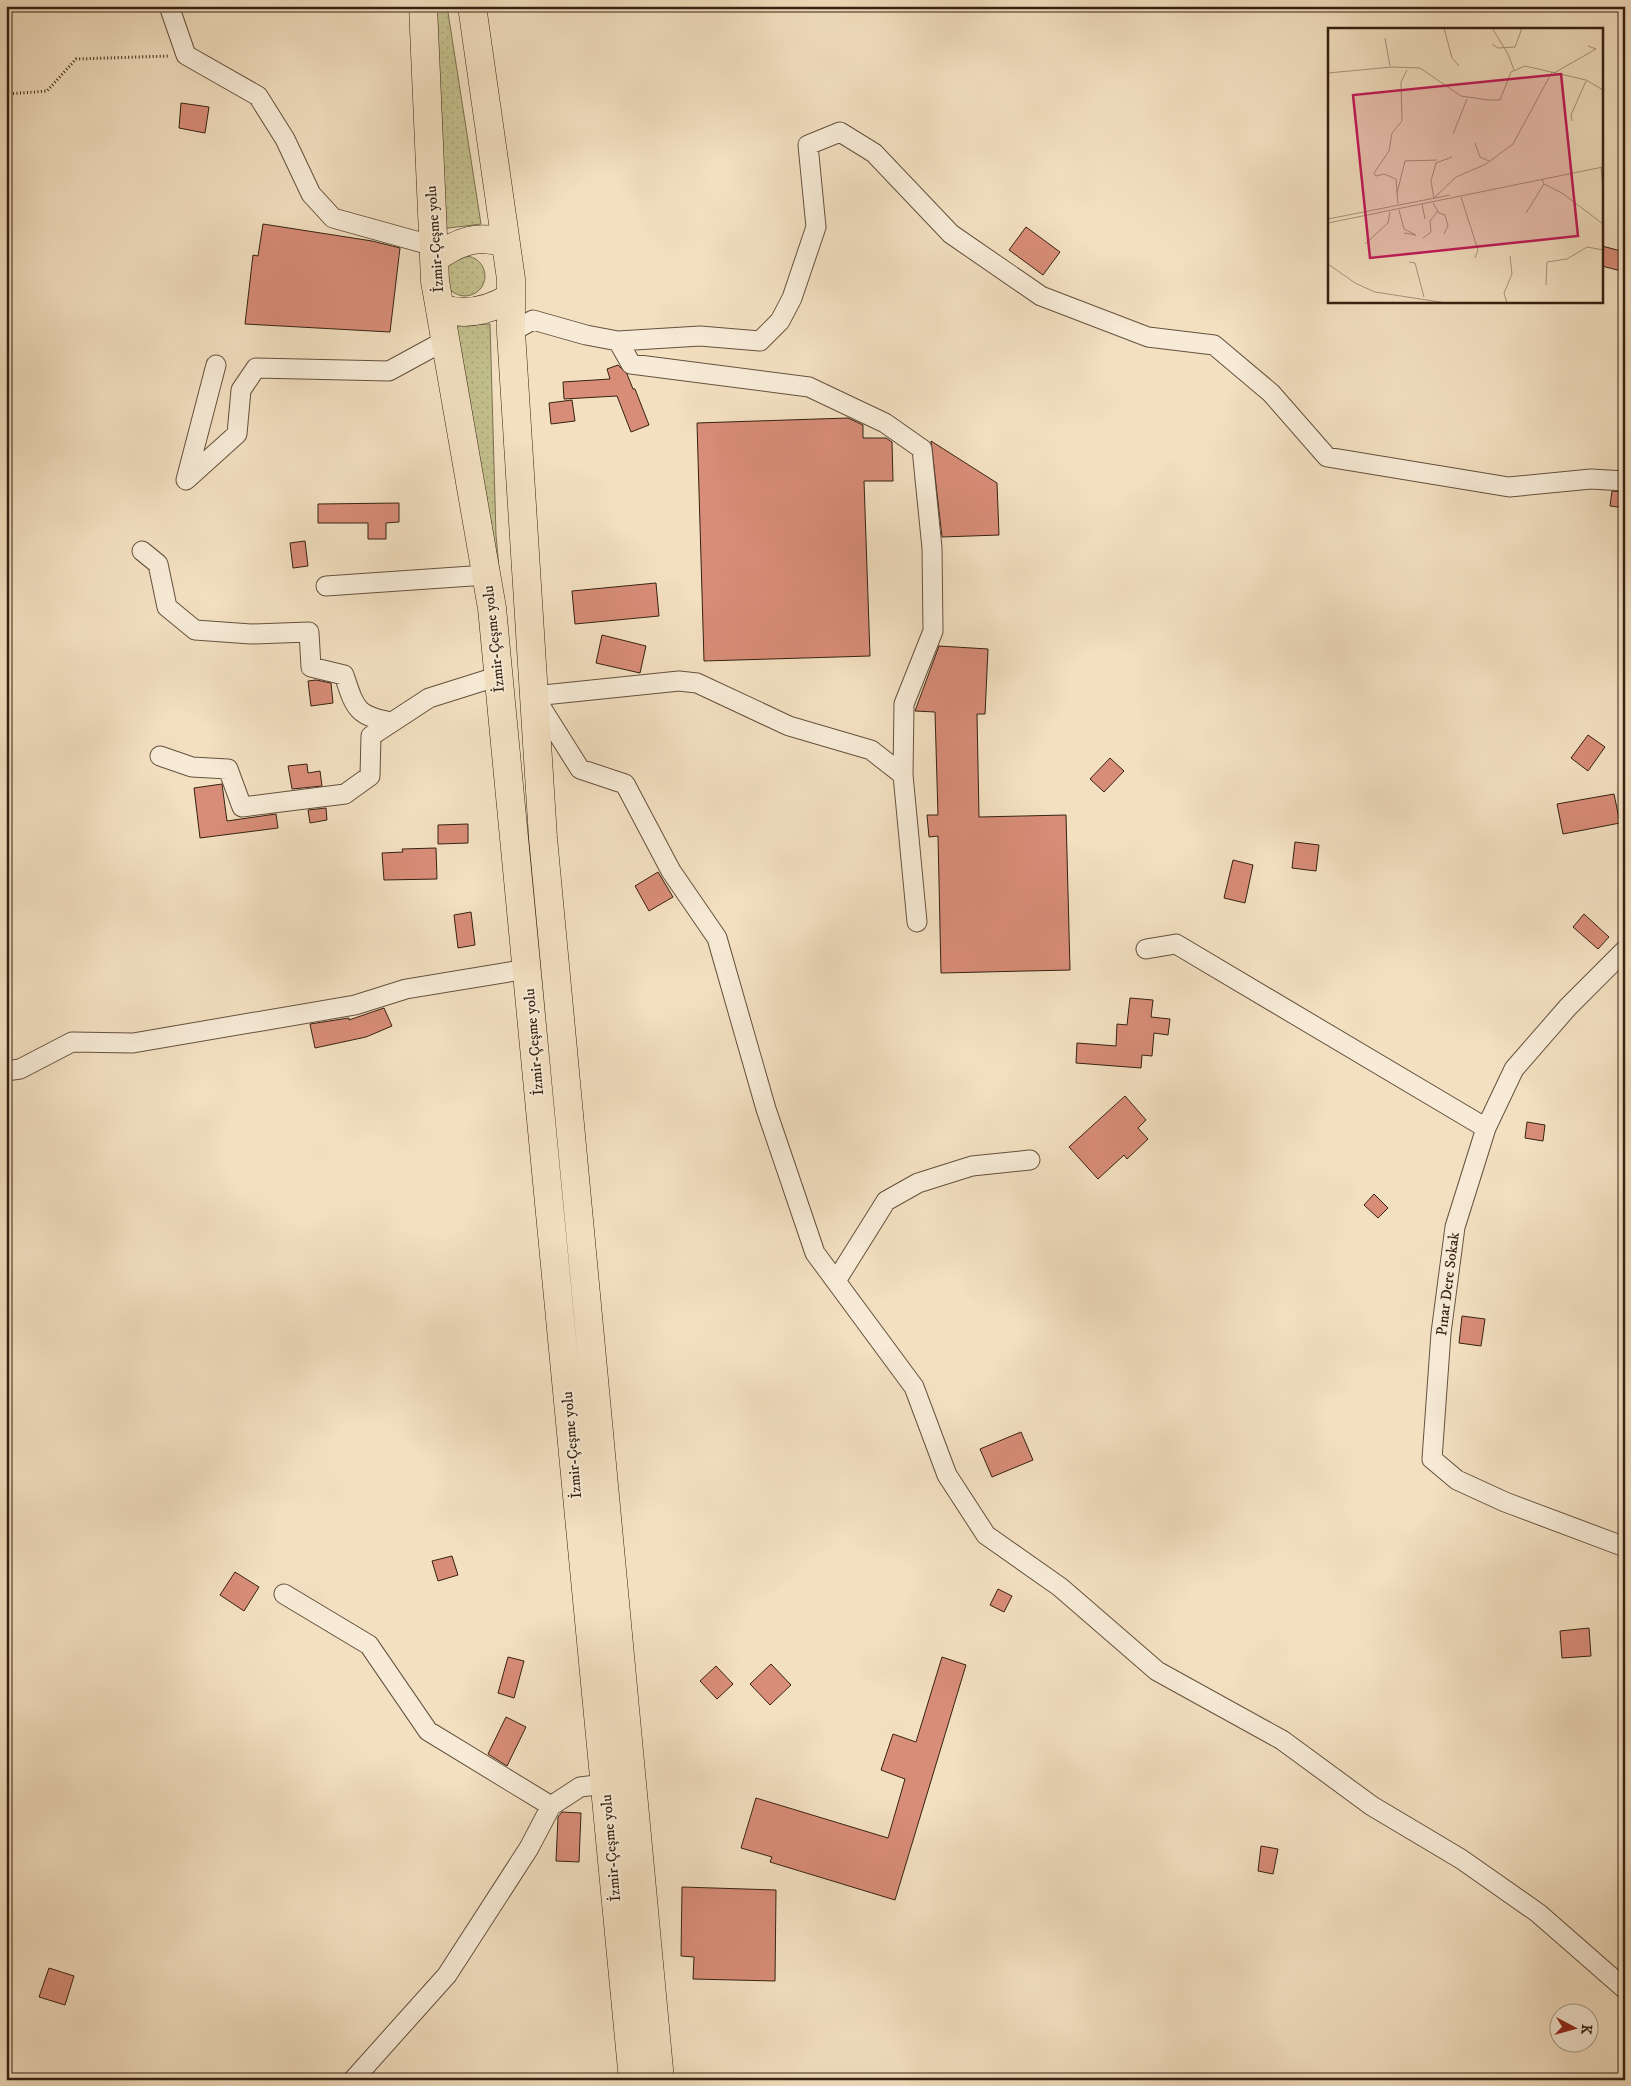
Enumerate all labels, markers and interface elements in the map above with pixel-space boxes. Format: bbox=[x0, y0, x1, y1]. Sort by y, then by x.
inset map bbox=[1328, 28, 1604, 302]
street label: İzmir-Çeşme yolu bbox=[422, 185, 448, 293]
street label: İzmir-Çeşme yolu bbox=[479, 585, 509, 693]
street label: İzmir-Çeşme yolu bbox=[520, 988, 548, 1096]
street label: Pınar Dere Sokak bbox=[1432, 1231, 1464, 1337]
street label: İzmir-Çeşme yolu bbox=[558, 1391, 586, 1499]
street label: İzmir-Çeşme yolu bbox=[597, 1794, 625, 1902]
north arrow bbox=[1548, 2004, 1598, 2054]
text: K bbox=[1576, 2023, 1595, 2036]

